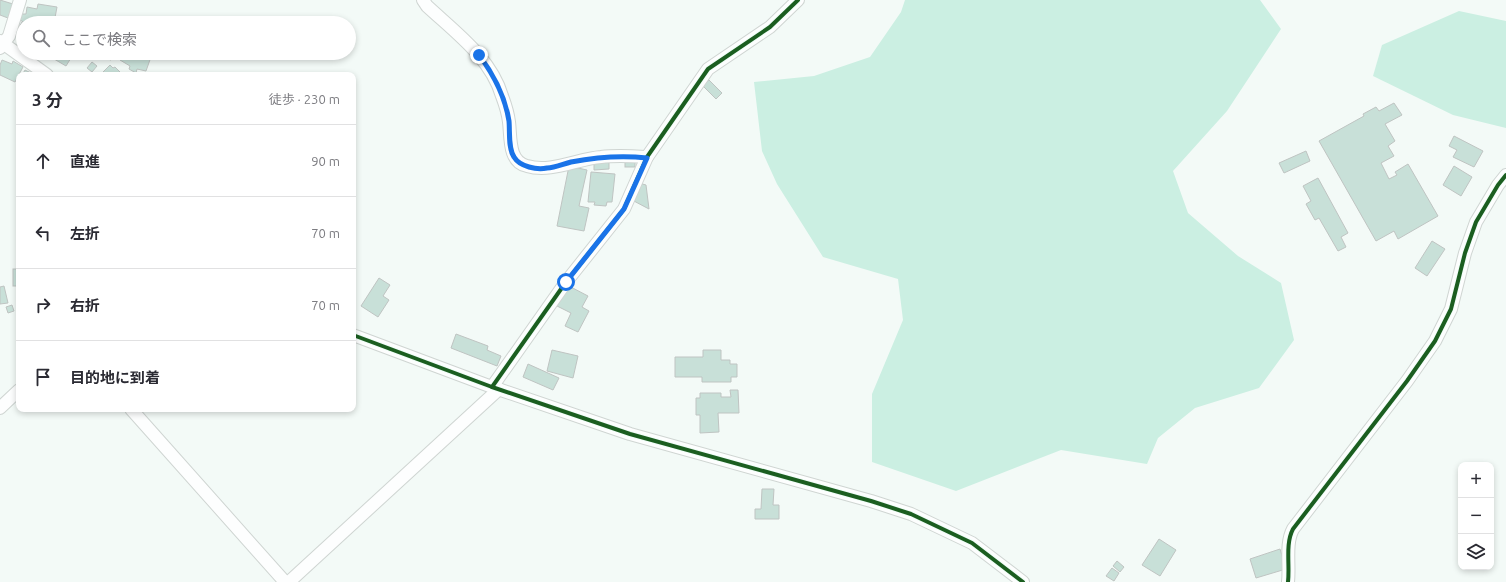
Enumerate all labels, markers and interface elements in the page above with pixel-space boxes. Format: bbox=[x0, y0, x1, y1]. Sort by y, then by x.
search box bbox=[16, 16, 356, 60]
icon: search bbox=[30, 27, 52, 49]
text: ここで検索 bbox=[62, 31, 137, 48]
route end bbox=[470, 46, 488, 64]
text: 3 分 bbox=[32, 90, 63, 109]
text: 徒歩 · 230 m bbox=[269, 92, 340, 106]
icon: ahead bbox=[32, 150, 54, 172]
text: 直進 bbox=[70, 153, 100, 170]
text: 90 m bbox=[311, 154, 340, 168]
icon: left bbox=[32, 222, 54, 244]
text: 左折 bbox=[70, 225, 100, 242]
text: 70 m bbox=[311, 226, 340, 240]
route start bbox=[557, 273, 575, 291]
icon: right bbox=[32, 294, 54, 316]
text: 右折 bbox=[70, 297, 100, 314]
text: 70 m bbox=[311, 298, 340, 312]
icon: arrive bbox=[32, 366, 54, 388]
text: 目的地に到着 bbox=[70, 369, 160, 386]
map controls bbox=[1458, 462, 1494, 570]
button: + bbox=[1458, 462, 1494, 498]
button: − bbox=[1458, 498, 1494, 534]
button: layers bbox=[1458, 534, 1494, 570]

